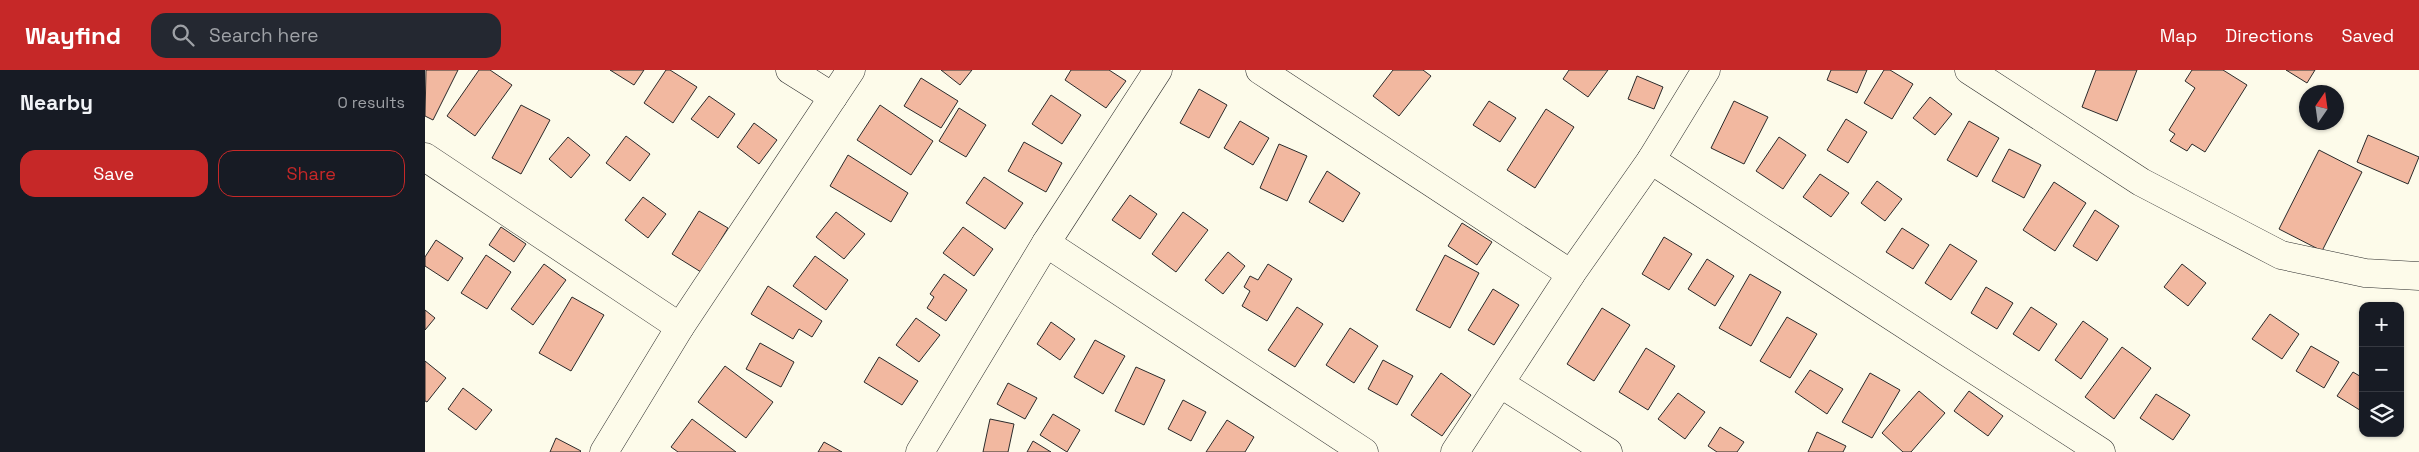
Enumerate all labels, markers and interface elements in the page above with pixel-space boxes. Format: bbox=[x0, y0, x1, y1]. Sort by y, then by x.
search box bbox=[151, 13, 501, 58]
text: Wayfind bbox=[25, 20, 121, 51]
icon: search bbox=[169, 21, 197, 49]
text: Search here bbox=[209, 23, 319, 48]
text: Map bbox=[2160, 24, 2197, 47]
text: Directions bbox=[2225, 24, 2314, 47]
text: Saved bbox=[2342, 24, 2394, 47]
north arrow bbox=[2299, 85, 2344, 130]
text: Nearby bbox=[20, 89, 93, 116]
text: 0 results bbox=[337, 92, 405, 113]
button: Save bbox=[20, 150, 208, 197]
button: Share bbox=[218, 150, 405, 197]
map controls bbox=[2359, 302, 2404, 437]
button: + bbox=[2359, 302, 2404, 347]
button: − bbox=[2359, 347, 2404, 392]
button: layers bbox=[2359, 392, 2404, 437]

